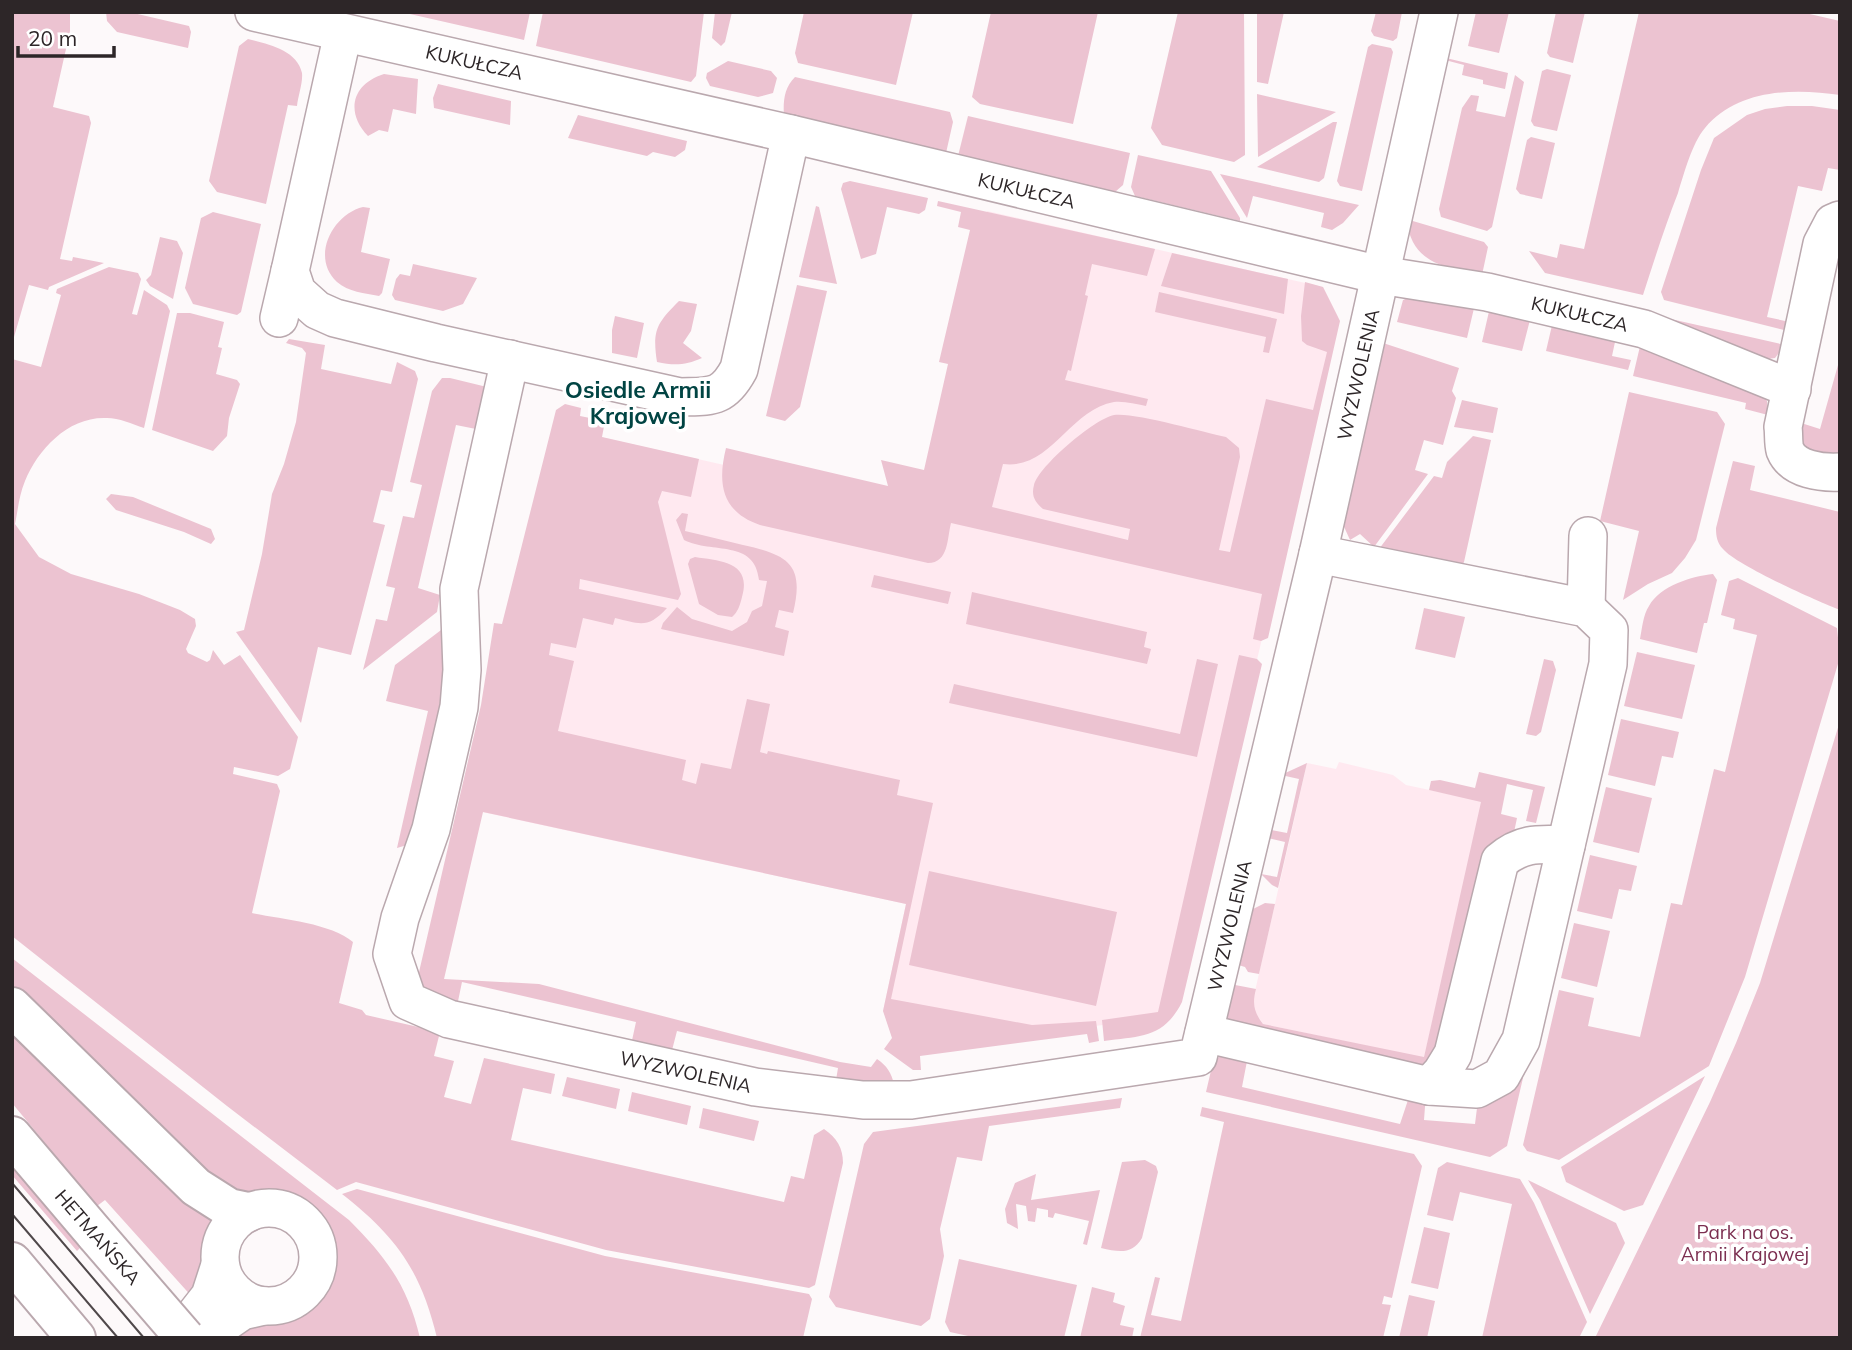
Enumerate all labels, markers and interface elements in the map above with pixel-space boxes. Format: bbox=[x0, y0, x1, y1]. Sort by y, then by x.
scale bar bbox=[18, 14, 114, 58]
text: 20 m bbox=[28, 25, 77, 51]
street label: KUKUŁCZA bbox=[423, 39, 525, 85]
street label: KUKUŁCZA bbox=[976, 167, 1078, 214]
street label: KUKUŁCZA bbox=[1529, 291, 1631, 337]
street label: WYZWOLENIA bbox=[1332, 306, 1384, 443]
district label: Osiedle Armii Krajowej bbox=[565, 375, 711, 430]
street label: WYZWOLENIA bbox=[1202, 858, 1257, 994]
street label: WYZWOLENIA bbox=[618, 1045, 754, 1098]
street label: HETMAŃSKA bbox=[50, 1184, 146, 1290]
park label: Park na os. Armii Krajowej bbox=[1681, 1220, 1809, 1266]

